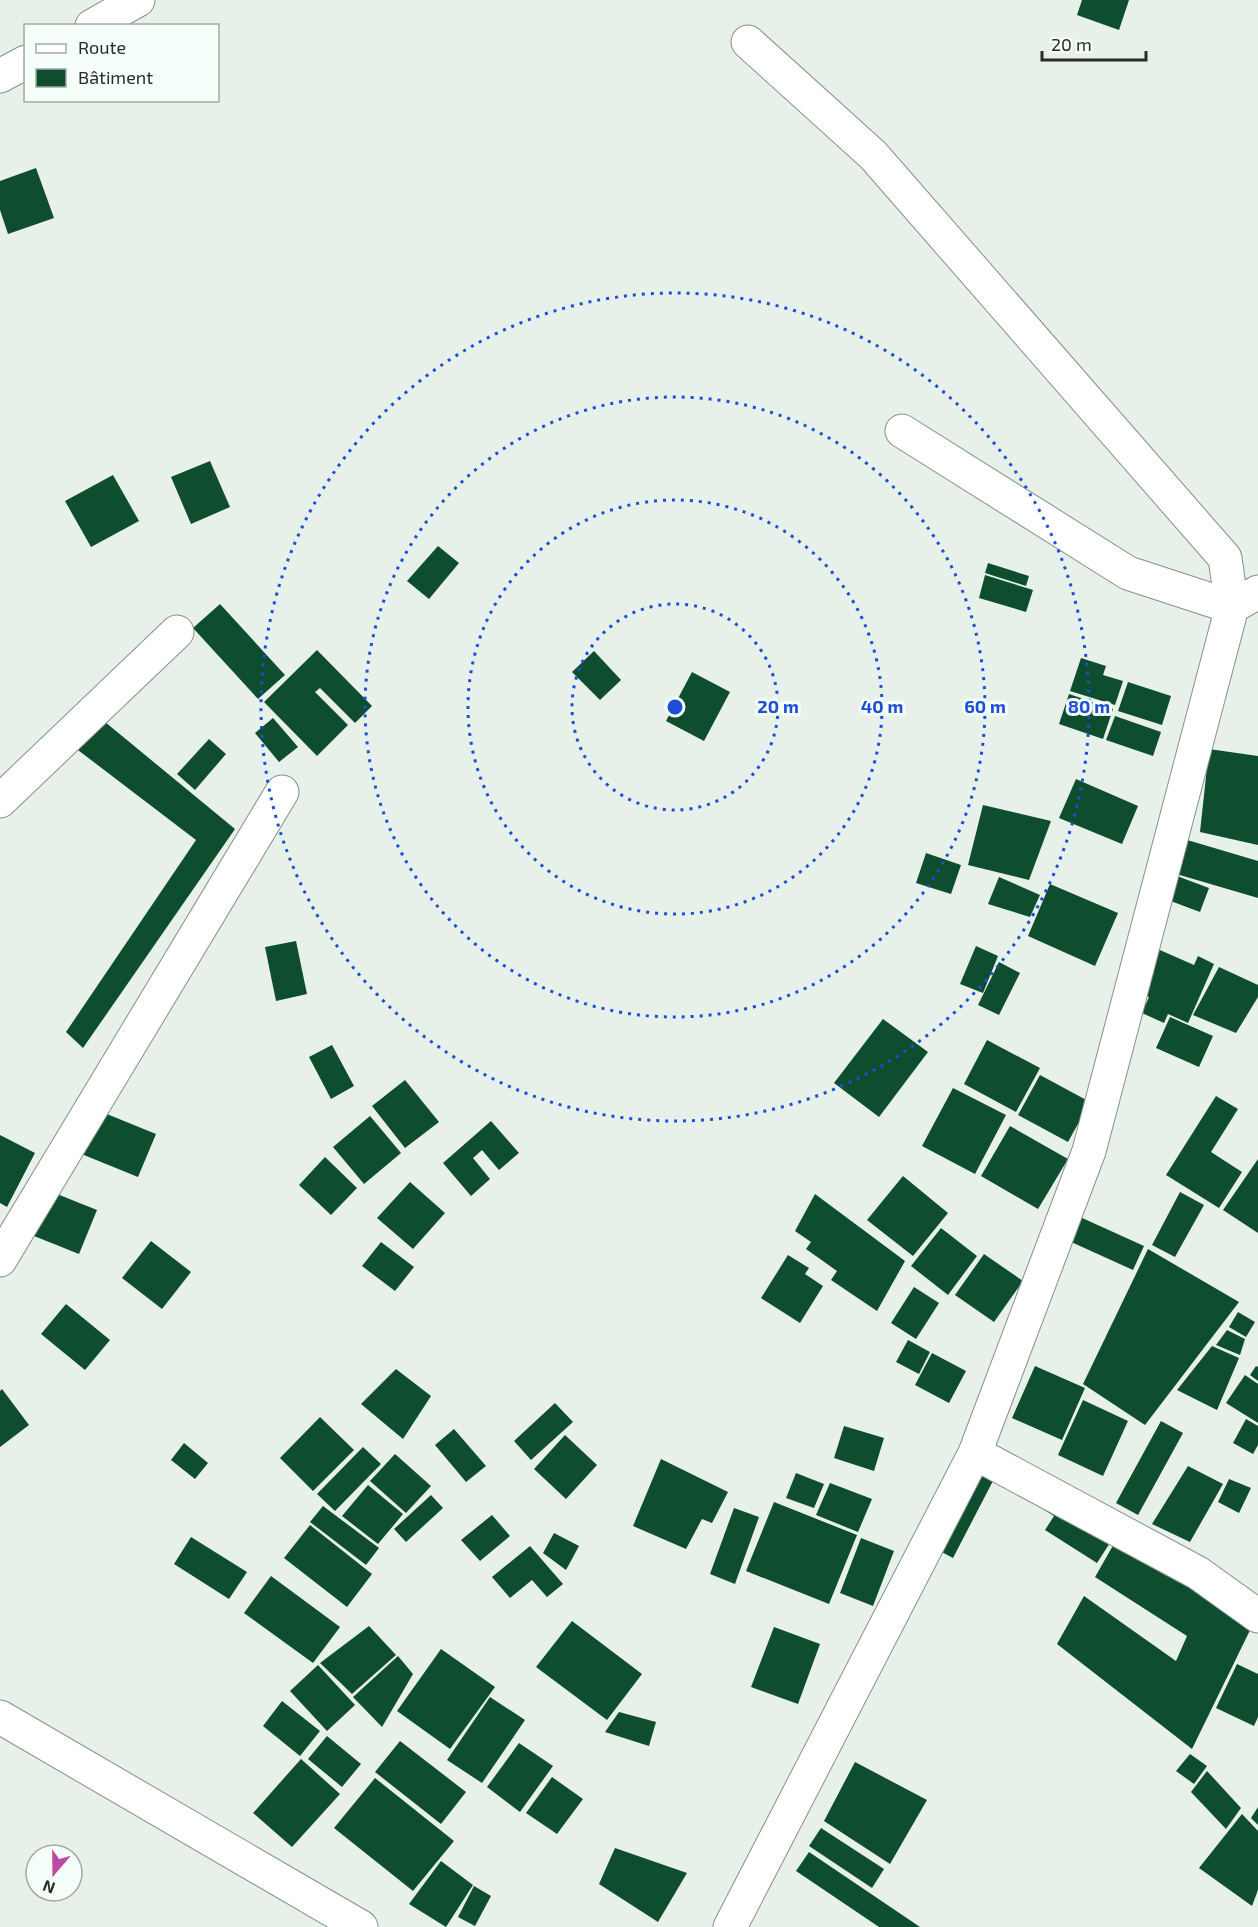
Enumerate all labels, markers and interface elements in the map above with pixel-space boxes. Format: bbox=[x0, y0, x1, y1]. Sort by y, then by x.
legend bbox=[24, 24, 219, 102]
scale bar bbox=[1042, 24, 1146, 62]
text: 20 m bbox=[1051, 33, 1092, 55]
text: Route bbox=[78, 36, 126, 58]
text: Bâtiment bbox=[78, 66, 153, 88]
text: 20 m bbox=[757, 695, 799, 717]
text: 40 m bbox=[861, 695, 903, 717]
text: 60 m bbox=[964, 695, 1006, 717]
text: 80 m bbox=[1068, 695, 1110, 717]
centre of rings bbox=[665, 697, 685, 717]
north arrow bbox=[24, 1843, 84, 1903]
text: N bbox=[40, 1877, 57, 1898]

